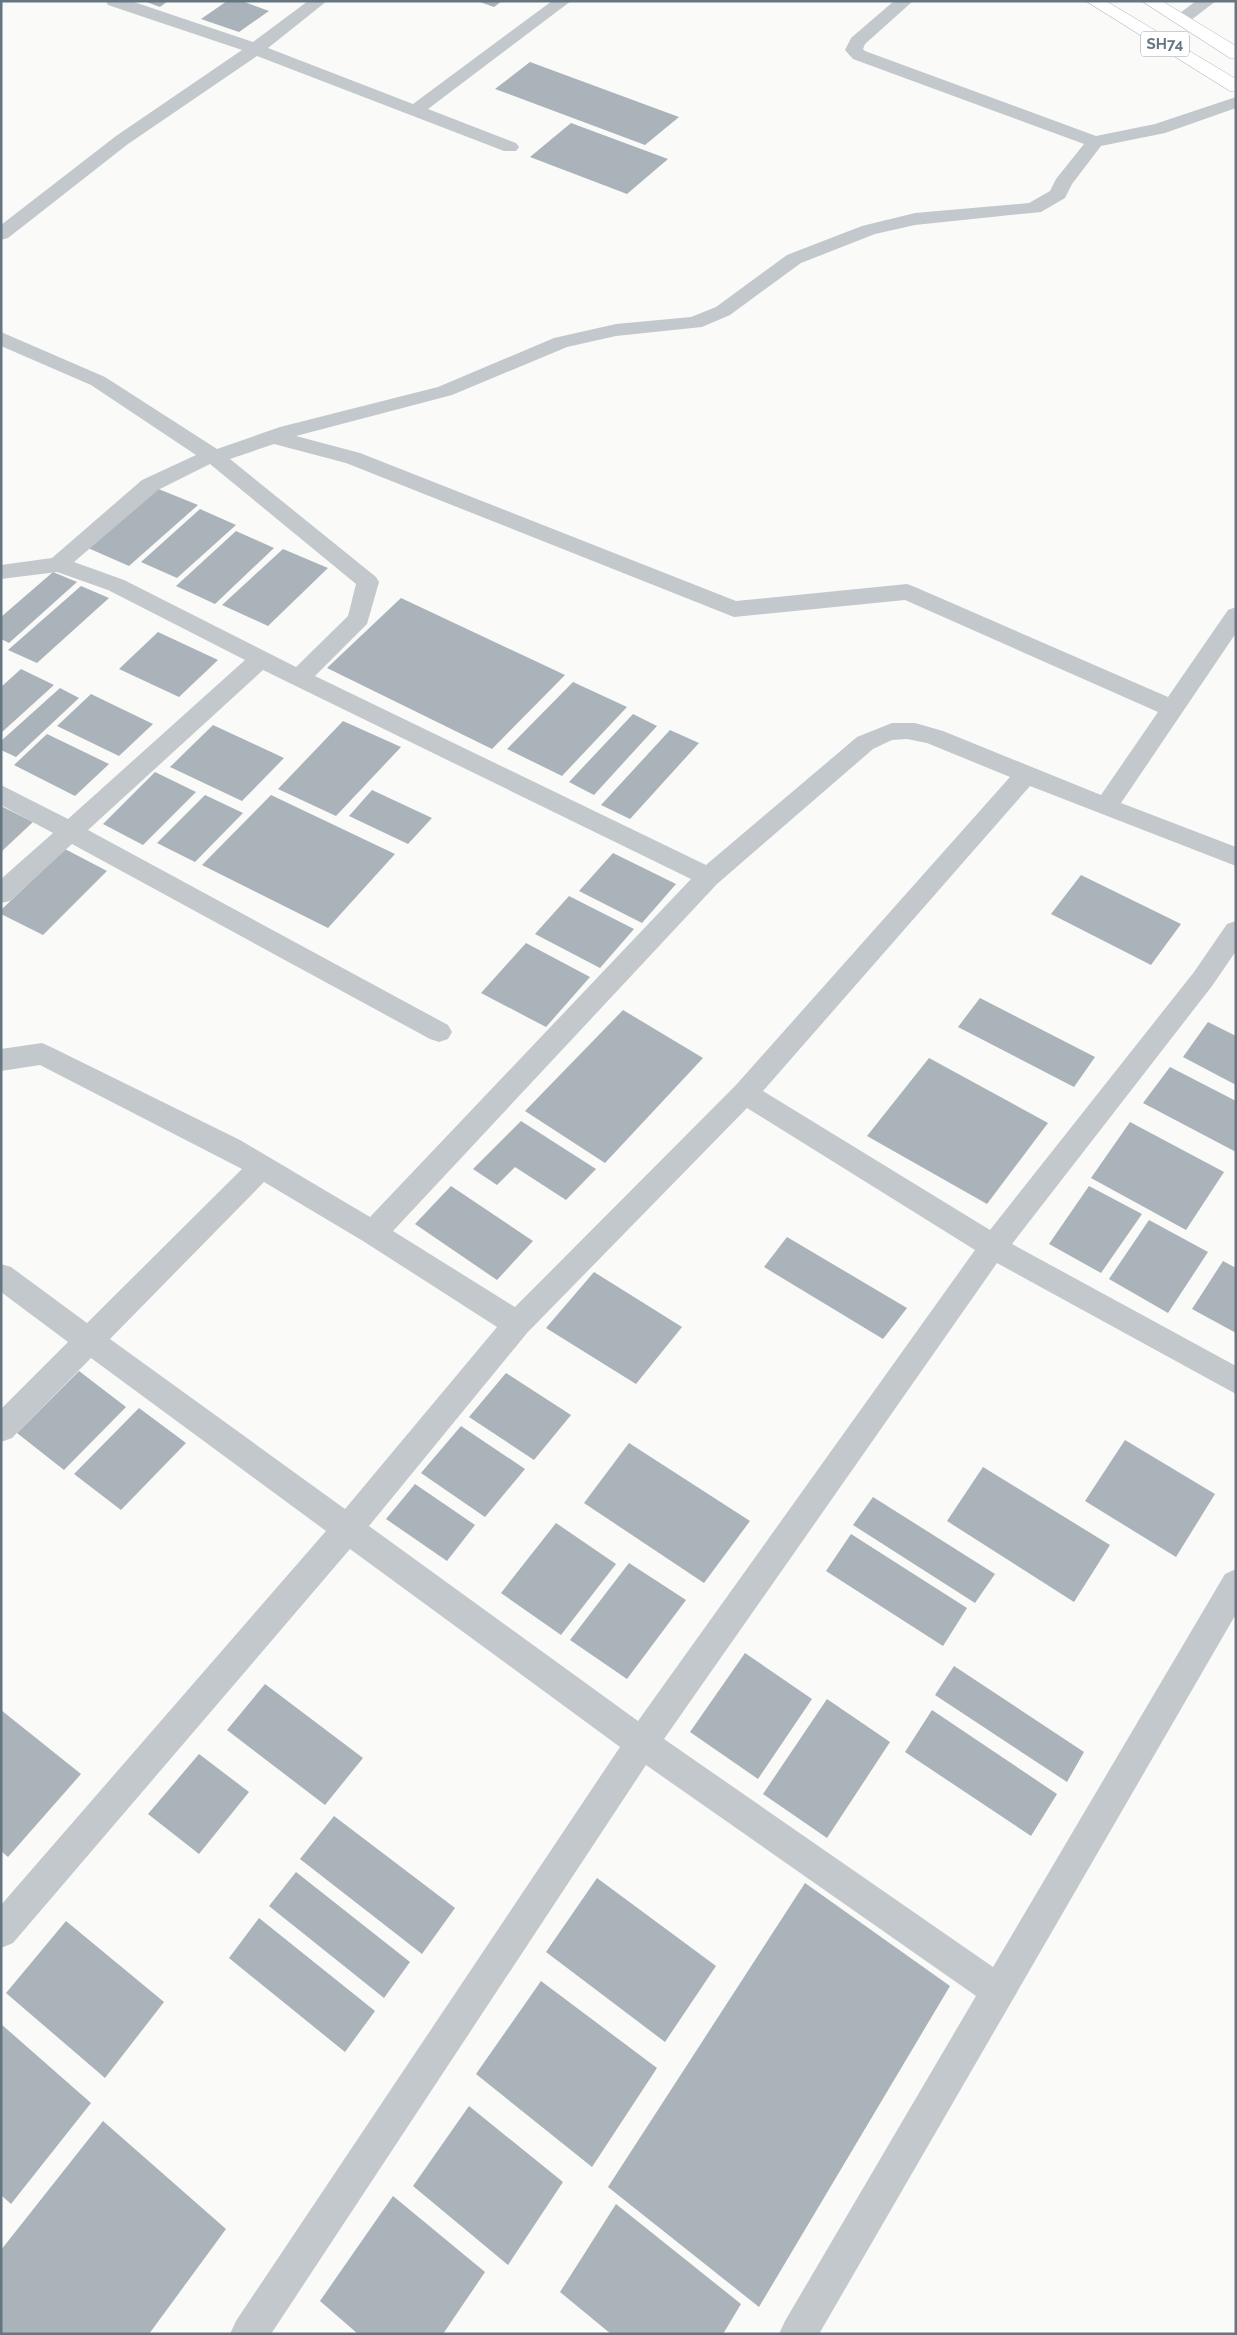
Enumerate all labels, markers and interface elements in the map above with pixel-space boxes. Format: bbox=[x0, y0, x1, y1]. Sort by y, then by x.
road number: SH74 bbox=[1141, 32, 1189, 56]

